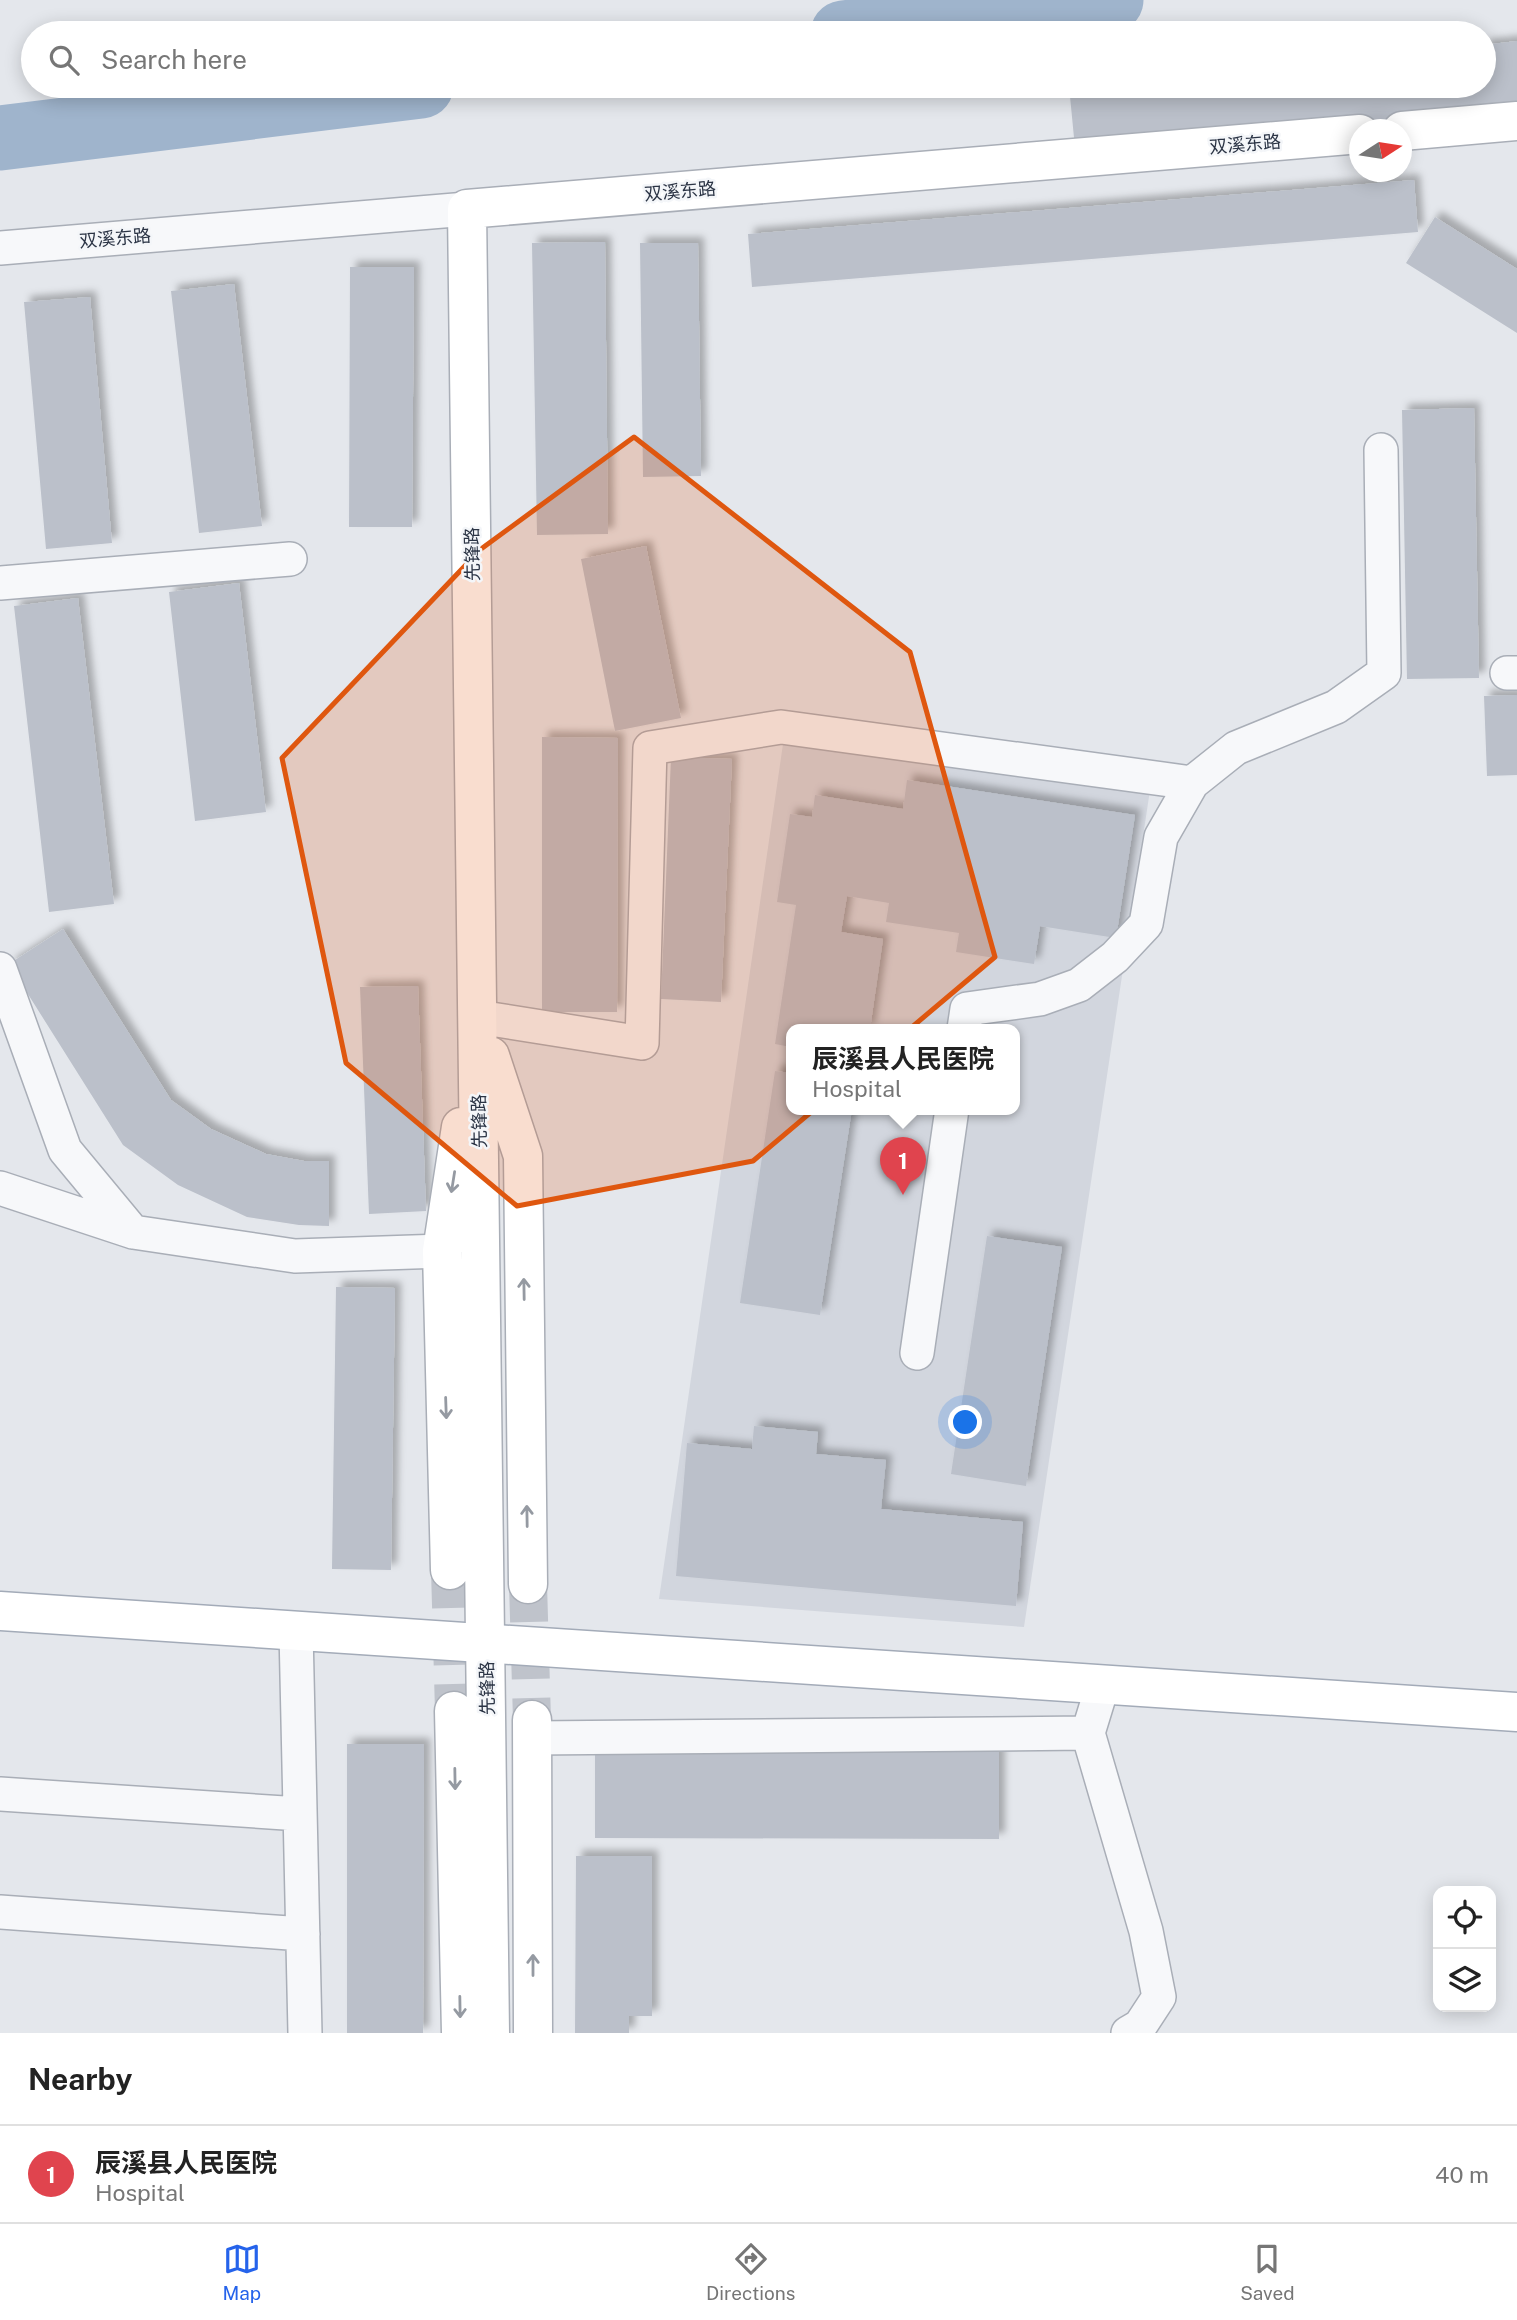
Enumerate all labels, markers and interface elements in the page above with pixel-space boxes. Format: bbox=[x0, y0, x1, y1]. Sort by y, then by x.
search box bbox=[21, 21, 1496, 98]
icon: search bbox=[45, 41, 83, 79]
text: Search here bbox=[101, 44, 247, 75]
north arrow bbox=[1349, 119, 1412, 182]
street label: 双溪东路 bbox=[1208, 130, 1282, 158]
street label: 双溪东路 bbox=[643, 177, 717, 205]
street label: 双溪东路 bbox=[78, 224, 152, 252]
street label: 先锋路 bbox=[461, 527, 483, 581]
popup bbox=[786, 1024, 1020, 1115]
text: 辰溪县人民医院 bbox=[812, 1043, 994, 1074]
text: Hospital bbox=[812, 1075, 902, 1102]
street label: 先锋路 bbox=[468, 1094, 490, 1148]
pin: 1 bbox=[880, 1137, 926, 1195]
one-way arrow bbox=[446, 1170, 459, 1193]
one-way arrow bbox=[517, 1277, 531, 1300]
one-way arrow bbox=[440, 1397, 453, 1420]
your location bbox=[948, 1405, 982, 1439]
one-way arrow bbox=[520, 1505, 534, 1528]
street label: 先锋路 bbox=[476, 1661, 498, 1715]
one-way arrow bbox=[449, 1768, 462, 1791]
map controls bbox=[1433, 1886, 1496, 2012]
button: locate bbox=[1433, 1886, 1496, 1949]
button: layers bbox=[1433, 1949, 1496, 2012]
one-way arrow bbox=[526, 1954, 540, 1977]
one-way arrow bbox=[453, 1995, 467, 2018]
text: Nearby bbox=[28, 2061, 132, 2097]
text: 辰溪县人民医院 bbox=[95, 2147, 277, 2178]
text: 1 bbox=[46, 2161, 56, 2188]
text: 40 m bbox=[1435, 2161, 1489, 2188]
text: Hospital bbox=[95, 2179, 185, 2206]
tab: Map bbox=[222, 2240, 261, 2304]
tab: Directions bbox=[706, 2240, 795, 2304]
tab: Saved bbox=[1240, 2240, 1295, 2304]

